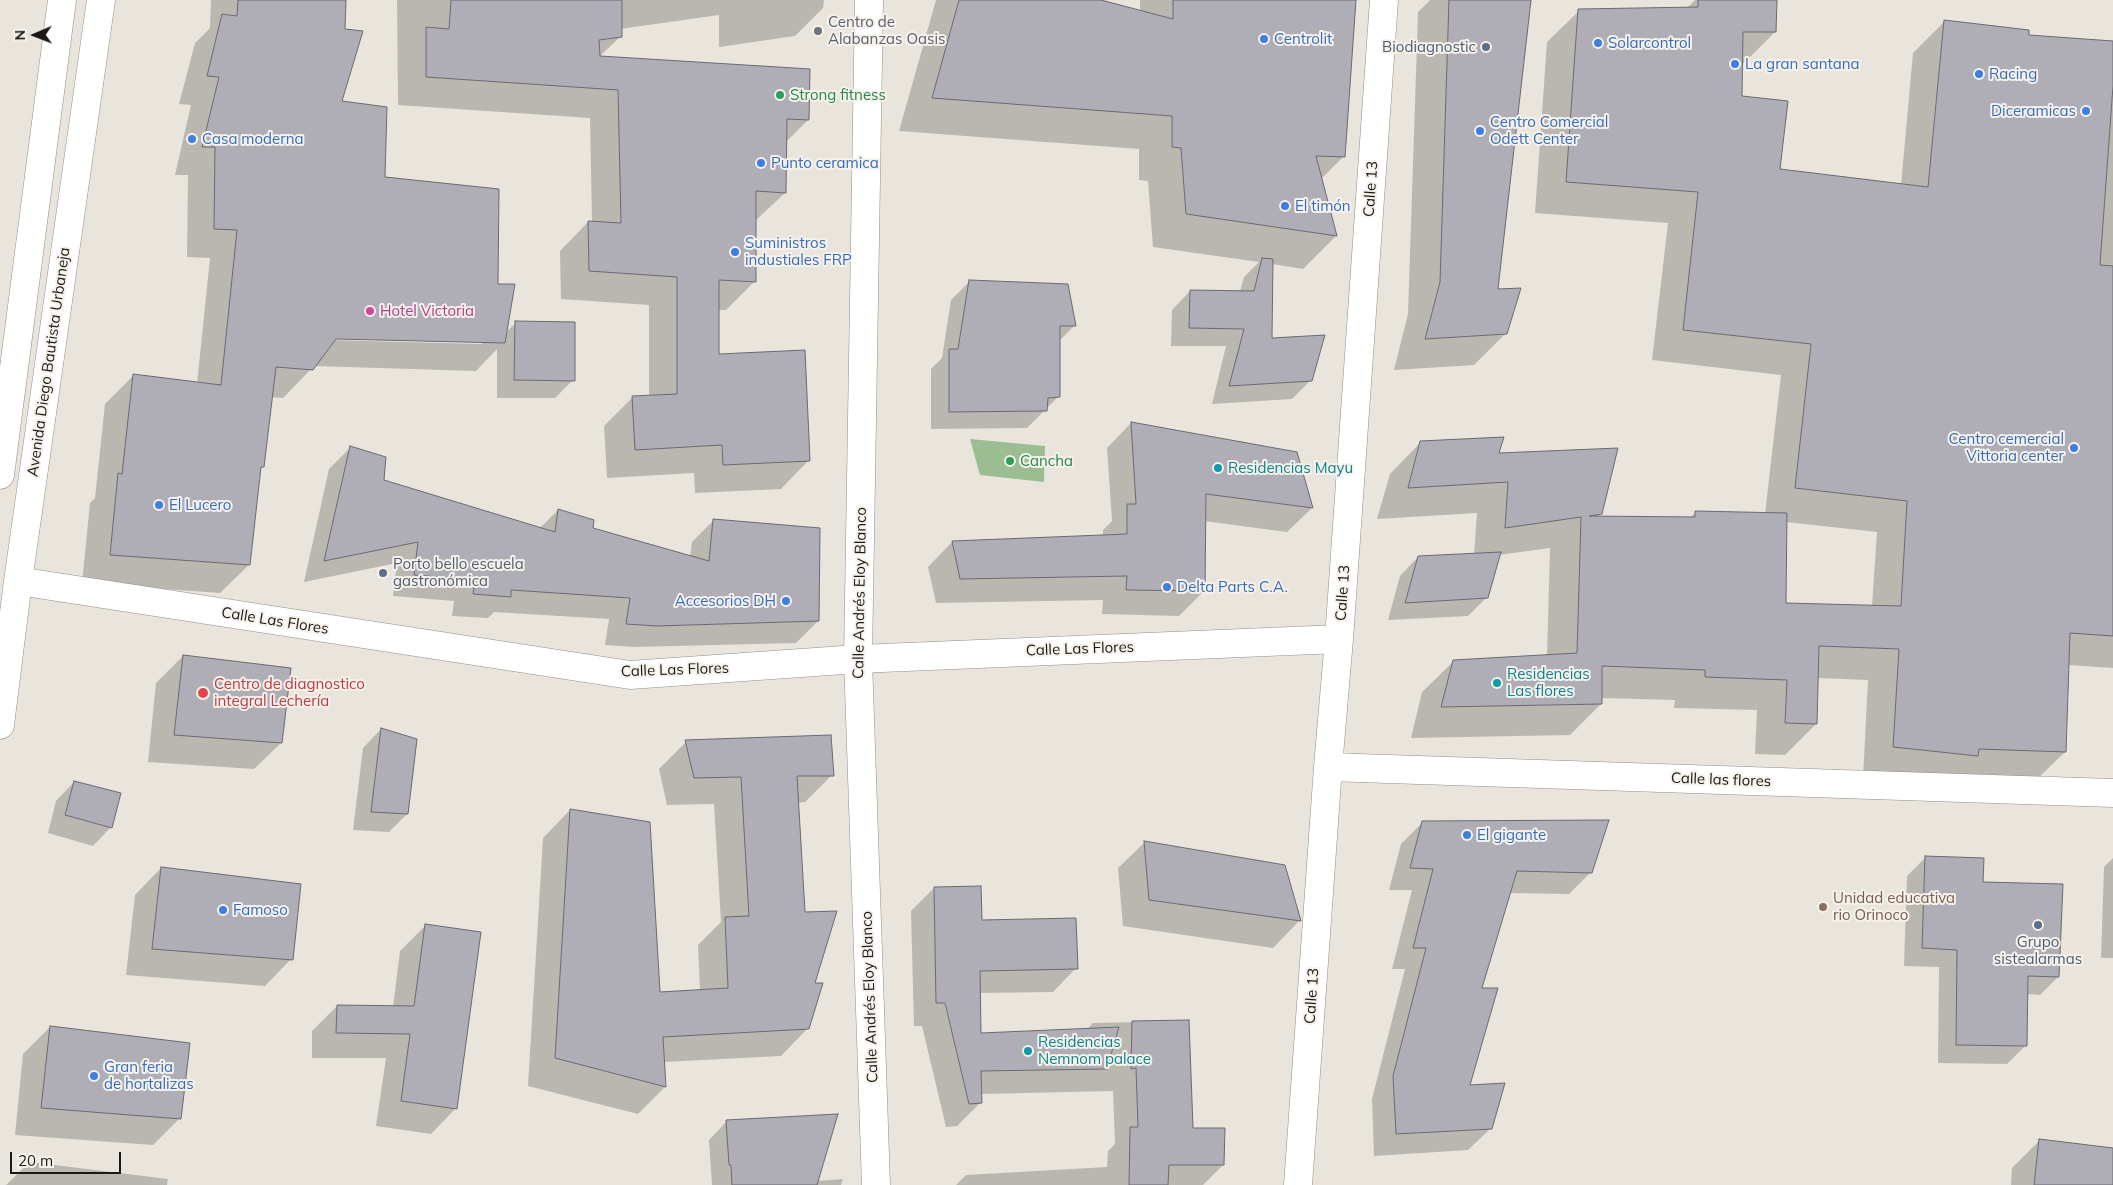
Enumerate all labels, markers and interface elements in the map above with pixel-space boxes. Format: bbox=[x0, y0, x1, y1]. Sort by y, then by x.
north arrow bbox=[10, 10, 60, 60]
place label: Centro de Alabanzas Oasis bbox=[828, 13, 945, 48]
marker: Centro de Alabanzas Oasis bbox=[812, 25, 824, 37]
text: N bbox=[11, 30, 29, 41]
place label: Centrolit bbox=[1274, 30, 1332, 48]
marker: Centrolit bbox=[1258, 33, 1270, 45]
place label: Solarcontrol bbox=[1608, 34, 1691, 52]
marker: Solarcontrol bbox=[1592, 37, 1604, 49]
place label: Biodiagnostic bbox=[1382, 38, 1476, 56]
marker: Biodiagnostic bbox=[1480, 41, 1492, 53]
place label: La gran santana bbox=[1745, 55, 1859, 73]
marker: La gran santana bbox=[1729, 58, 1741, 70]
place label: Racing bbox=[1989, 65, 2037, 83]
marker: Racing bbox=[1973, 68, 1985, 80]
place label: Strong fitness bbox=[790, 86, 886, 104]
marker: Strong fitness bbox=[774, 89, 786, 101]
place label: Diceramicas bbox=[1991, 102, 2076, 120]
marker: Diceramicas bbox=[2080, 105, 2092, 117]
place label: Centro Comercial Odett Center bbox=[1490, 113, 1608, 148]
marker: Centro Comercial Odett Center bbox=[1474, 125, 1486, 137]
place label: Casa moderna bbox=[202, 130, 303, 148]
marker: Casa moderna bbox=[186, 133, 198, 145]
place label: Punto ceramica bbox=[771, 154, 879, 172]
marker: Punto ceramica bbox=[755, 157, 767, 169]
street label: Calle 13 bbox=[1360, 160, 1382, 218]
place label: El timón bbox=[1295, 197, 1351, 215]
marker: El timón bbox=[1279, 200, 1291, 212]
place label: Suministros industiales FRP bbox=[745, 234, 852, 269]
street label: Avenida Diego Bautista Urbaneja bbox=[24, 246, 74, 478]
marker: Suministros industiales FRP bbox=[729, 246, 741, 258]
place label: Hotel Victoria bbox=[380, 302, 474, 320]
marker: Hotel Victoria bbox=[364, 305, 376, 317]
place label: Centro cemercial Vittoria center bbox=[1949, 430, 2064, 465]
marker: Centro cemercial Vittoria center bbox=[2068, 442, 2080, 454]
place label: Cancha bbox=[1020, 452, 1073, 470]
marker: Cancha bbox=[1004, 455, 1016, 467]
place label: Residencias Mayu bbox=[1228, 459, 1353, 477]
marker: Residencias Mayu bbox=[1212, 462, 1224, 474]
place label: El Lucero bbox=[169, 496, 231, 514]
marker: El Lucero bbox=[153, 499, 165, 511]
street label: Calle Andrés Eloy Blanco bbox=[850, 507, 870, 679]
place label: Porto bello escuela gastronómica bbox=[393, 555, 524, 590]
street label: Calle 13 bbox=[1332, 564, 1354, 622]
marker: Porto bello escuela gastronómica bbox=[377, 567, 389, 579]
place label: Delta Parts C.A. bbox=[1177, 578, 1288, 596]
marker: Delta Parts C.A. bbox=[1161, 581, 1173, 593]
place label: Accesorios DH bbox=[675, 592, 776, 610]
marker: Accesorios DH bbox=[780, 595, 792, 607]
street label: Calle Las Flores bbox=[220, 604, 330, 638]
street label: Calle Las Flores bbox=[1026, 638, 1134, 660]
street label: Calle Las Flores bbox=[621, 659, 729, 681]
place label: Residencias Las flores bbox=[1507, 665, 1590, 700]
place label: Centro de diagnostico integral Lechería bbox=[214, 675, 365, 710]
marker: Residencias Las flores bbox=[1491, 677, 1503, 689]
marker: Centro de diagnostico integral Lechería bbox=[196, 686, 210, 700]
street label: Calle las flores bbox=[1671, 769, 1771, 791]
place label: El gigante bbox=[1477, 826, 1546, 844]
marker: El gigante bbox=[1461, 829, 1473, 841]
place label: Unidad educativa rio Orinoco bbox=[1833, 889, 1955, 924]
place label: Famoso bbox=[233, 901, 288, 919]
marker: Unidad educativa rio Orinoco bbox=[1817, 901, 1829, 913]
marker: Famoso bbox=[217, 904, 229, 916]
street label: Calle Andrés Eloy Blanco bbox=[858, 911, 882, 1083]
marker: Grupo sistealarmas bbox=[2032, 919, 2044, 931]
place label: Grupo sistealarmas bbox=[1994, 933, 2082, 968]
street label: Calle 13 bbox=[1301, 967, 1323, 1025]
place label: Residencias Nemnom palace bbox=[1038, 1033, 1151, 1068]
marker: Residencias Nemnom palace bbox=[1022, 1045, 1034, 1057]
place label: Gran feria de hortalizas bbox=[104, 1058, 194, 1093]
marker: Gran feria de hortalizas bbox=[88, 1070, 100, 1082]
scale bar bbox=[12, 1142, 124, 1174]
text: 20 m bbox=[18, 1151, 53, 1170]

